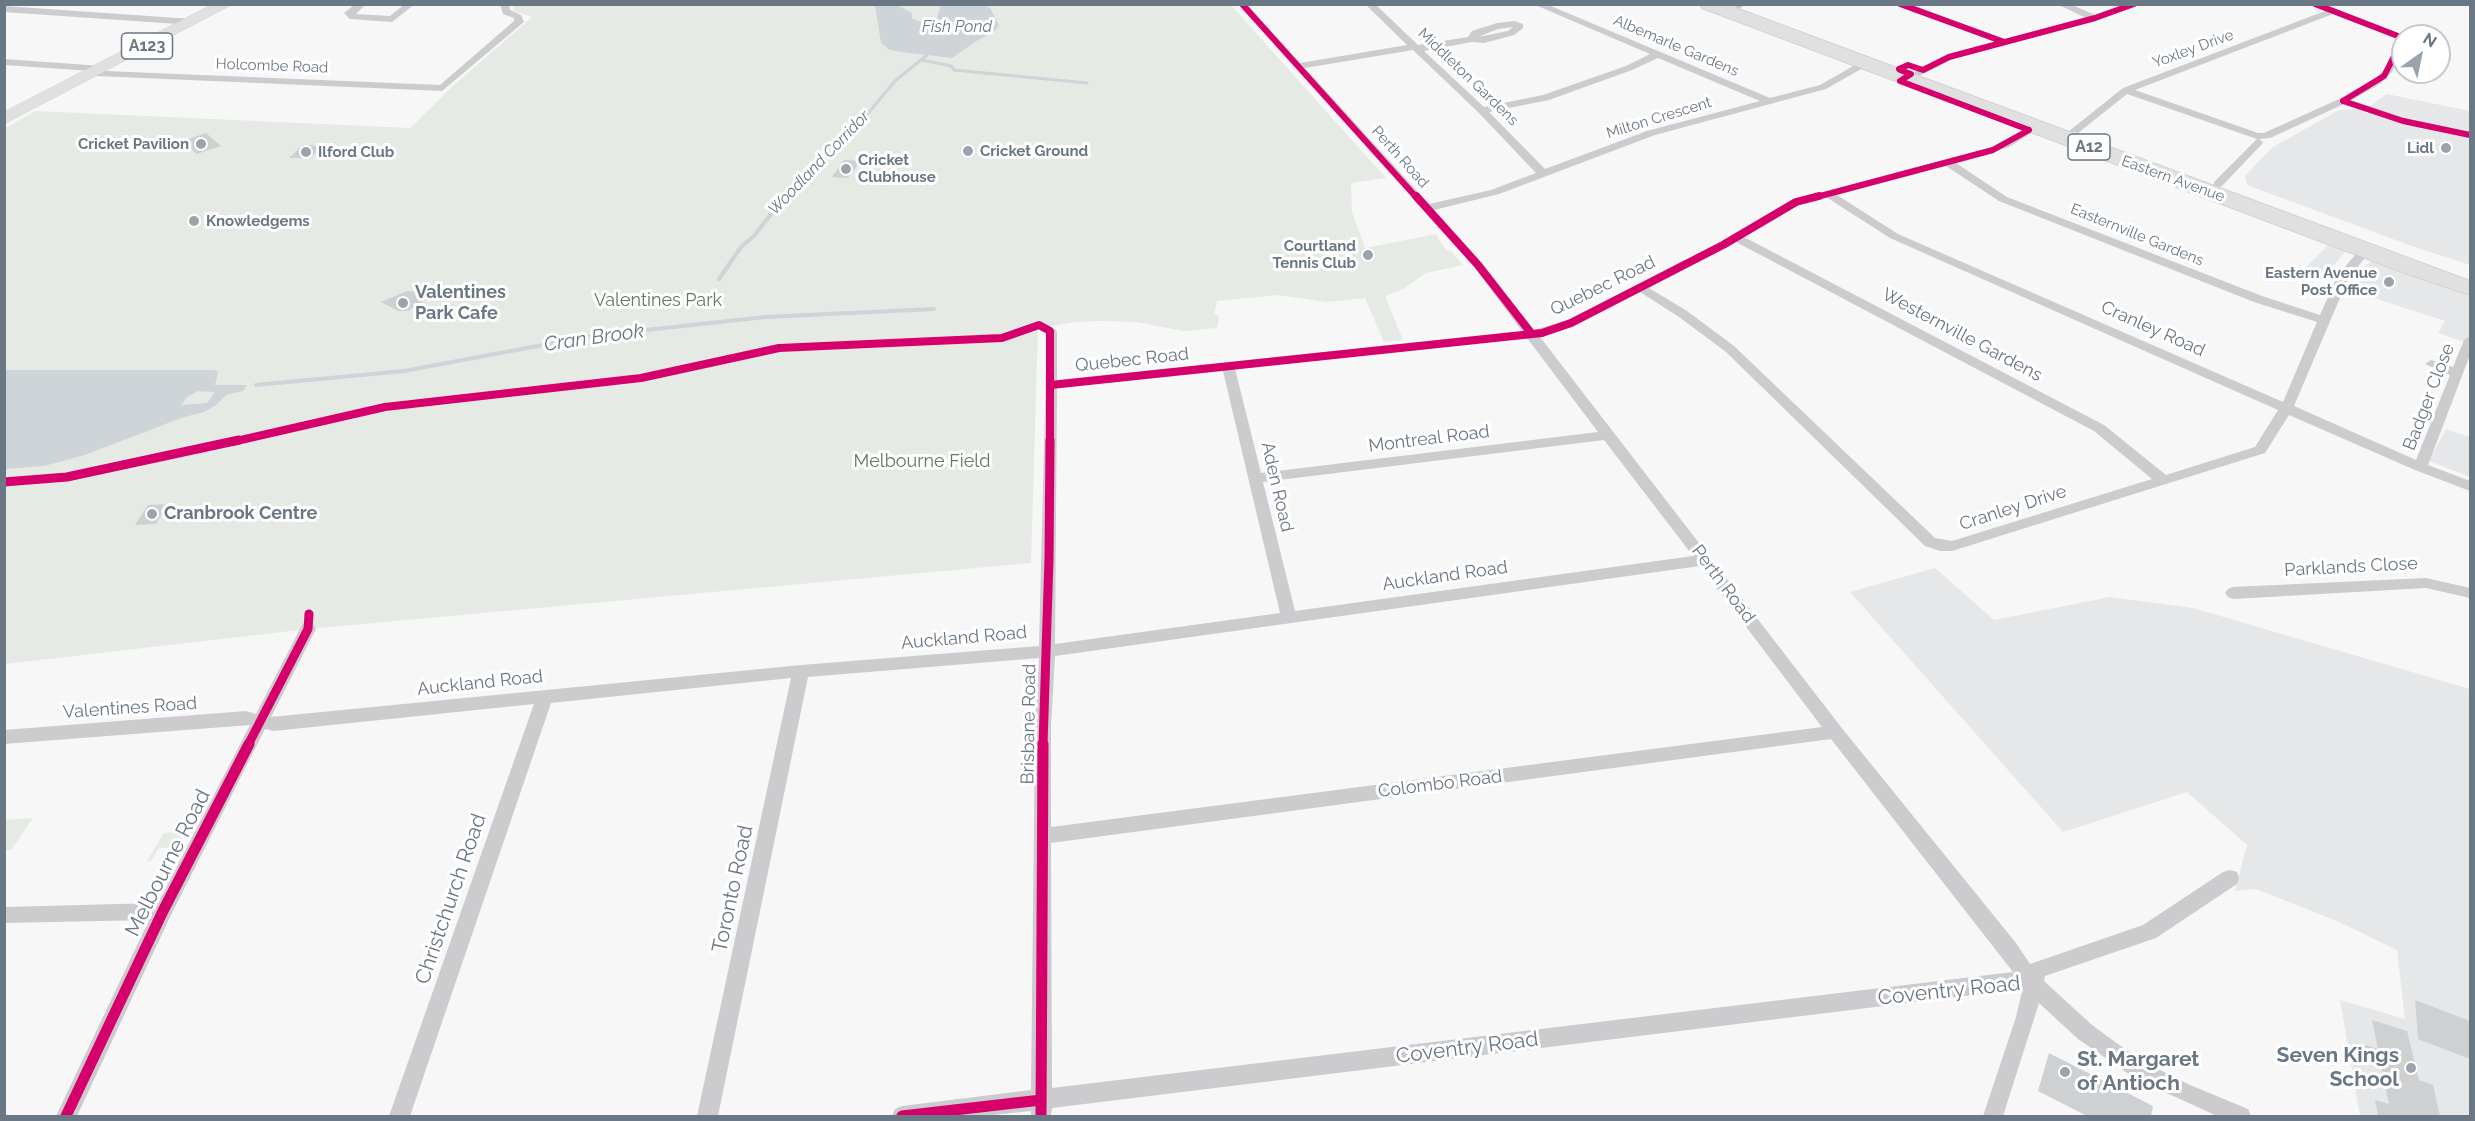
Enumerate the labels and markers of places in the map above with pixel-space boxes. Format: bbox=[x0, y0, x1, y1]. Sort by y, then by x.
place label: Cricket Pavilion bbox=[78, 135, 189, 153]
marker: Cricket Pavilion bbox=[194, 137, 208, 151]
place label: Lidl bbox=[2407, 139, 2434, 157]
marker: Lidl bbox=[2439, 141, 2453, 155]
place label: Cricket Ground bbox=[980, 142, 1088, 160]
place label: Ilford Club bbox=[318, 143, 394, 161]
marker: Cricket Ground bbox=[961, 144, 975, 158]
marker: Ilford Club bbox=[299, 145, 313, 159]
place label: Cricket Clubhouse bbox=[858, 151, 936, 186]
marker: Cricket Clubhouse bbox=[839, 162, 853, 176]
place label: Knowledgems bbox=[206, 212, 310, 230]
marker: Knowledgems bbox=[187, 214, 201, 228]
place label: Courtland Tennis Club bbox=[1272, 237, 1356, 272]
marker: Courtland Tennis Club bbox=[1361, 248, 1375, 262]
place label: Eastern Avenue Post Office bbox=[2265, 264, 2377, 299]
marker: Eastern Avenue Post Office bbox=[2382, 275, 2396, 289]
place label: Valentines Park Cafe bbox=[415, 282, 506, 324]
marker: Valentines Park Cafe bbox=[396, 296, 410, 310]
place label: Cranbrook Centre bbox=[164, 503, 317, 525]
marker: Cranbrook Centre bbox=[145, 507, 159, 521]
place label: Seven Kings School bbox=[2277, 1043, 2399, 1093]
place label: St. Margaret of Antioch bbox=[2077, 1047, 2199, 1097]
marker: Seven Kings School bbox=[2404, 1061, 2418, 1075]
marker: St. Margaret of Antioch bbox=[2058, 1065, 2072, 1079]

